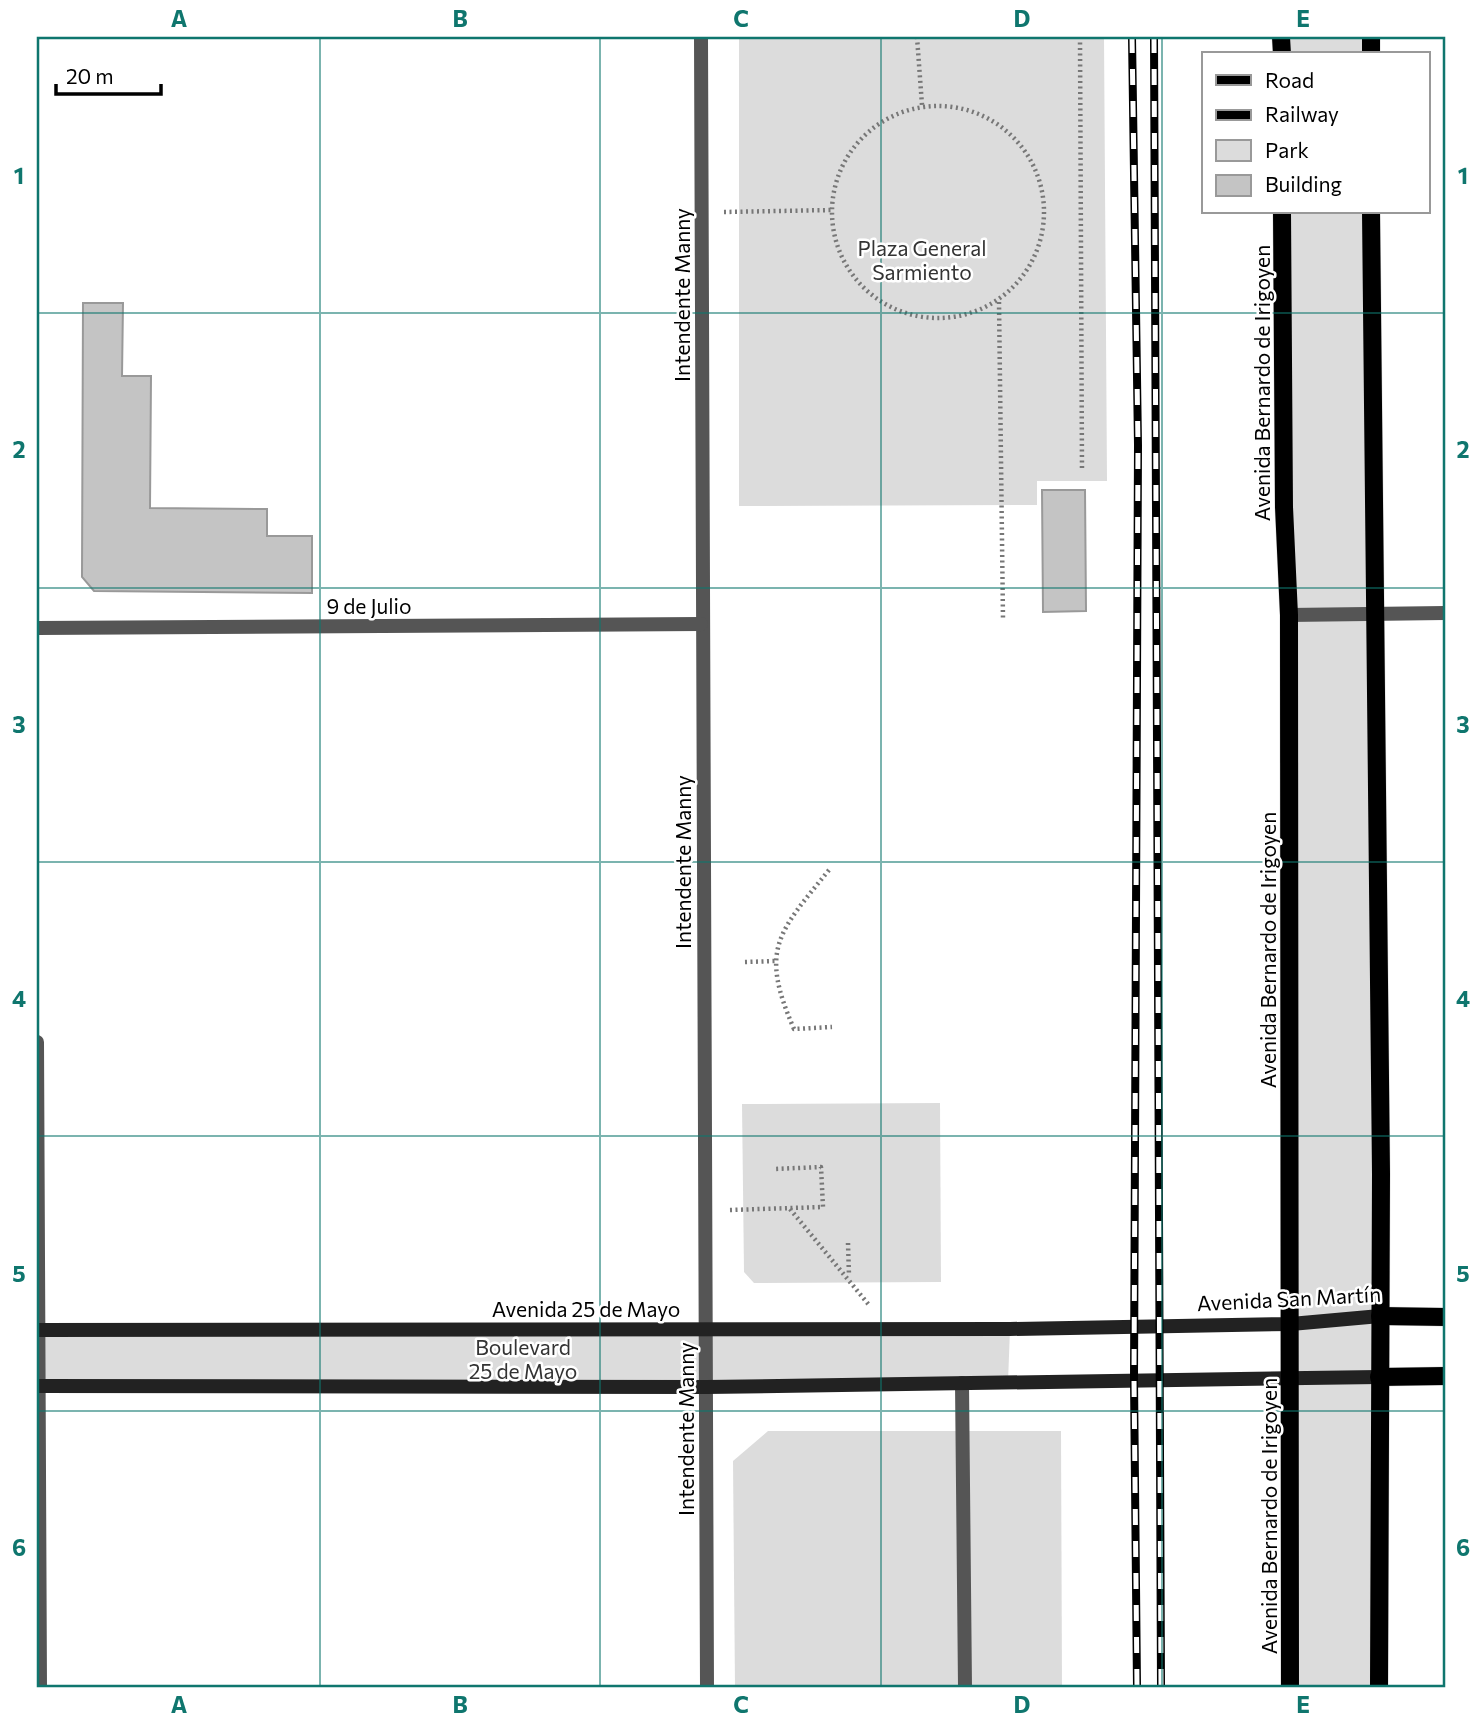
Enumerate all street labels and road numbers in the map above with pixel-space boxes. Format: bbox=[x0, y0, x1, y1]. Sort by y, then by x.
street label: Intendente Manny bbox=[669, 208, 694, 382]
street label: Avenida Bernardo de Irigoyen bbox=[1249, 245, 1274, 521]
street label: 9 de Julio bbox=[326, 593, 412, 618]
street label: Intendente Manny bbox=[670, 775, 695, 949]
street label: Avenida Bernardo de Irigoyen bbox=[1255, 812, 1280, 1088]
street label: Avenida San Martín bbox=[1196, 1281, 1382, 1315]
street label: Avenida 25 de Mayo bbox=[492, 1296, 680, 1321]
street label: Intendente Manny bbox=[673, 1342, 698, 1516]
street label: Avenida Bernardo de Irigoyen bbox=[1256, 1378, 1281, 1654]

